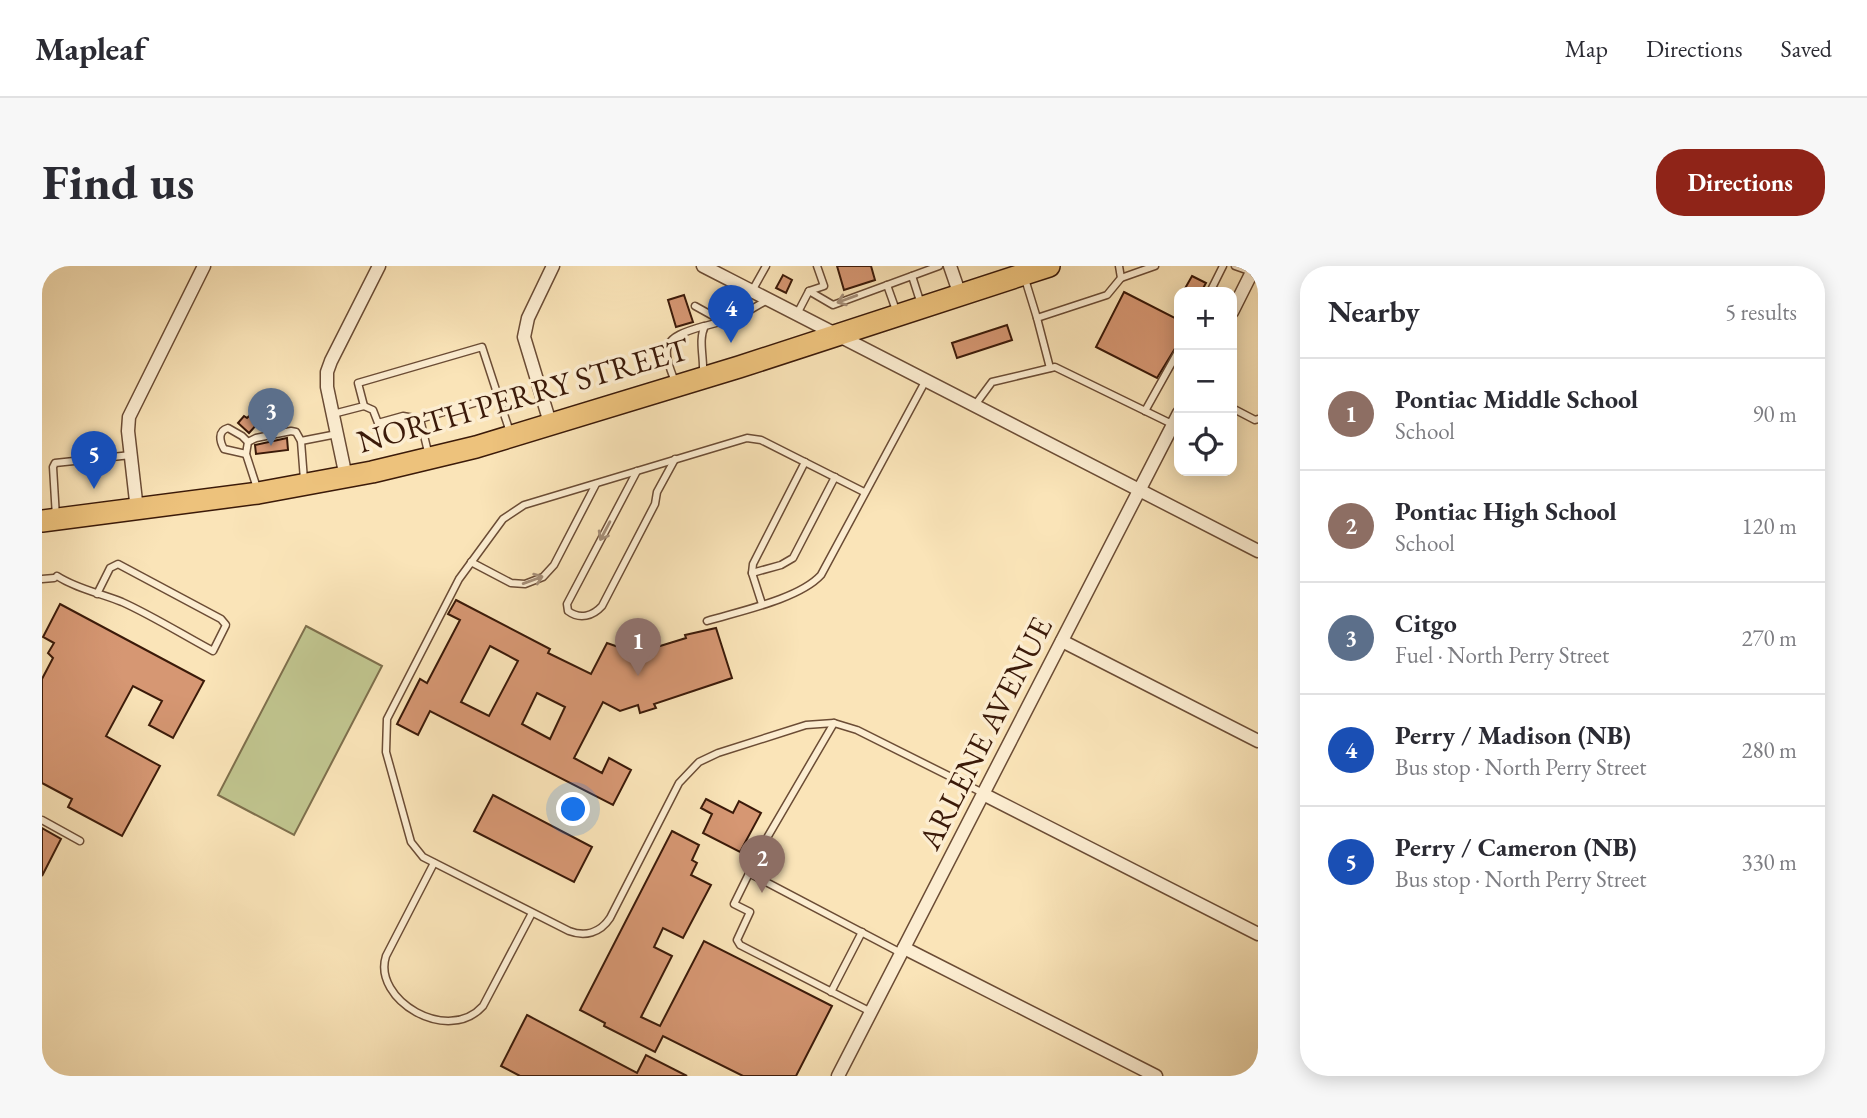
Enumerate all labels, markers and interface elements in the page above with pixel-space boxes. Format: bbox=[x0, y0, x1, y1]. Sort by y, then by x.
text: Mapleaf bbox=[35, 27, 146, 70]
text: Map bbox=[1565, 33, 1608, 64]
text: Directions bbox=[1646, 33, 1743, 64]
text: Saved bbox=[1781, 33, 1832, 64]
button: Directions bbox=[1656, 149, 1825, 216]
text: Find us bbox=[42, 150, 194, 214]
pin: 4 bbox=[708, 285, 754, 343]
map controls bbox=[1174, 287, 1237, 476]
button: + bbox=[1174, 287, 1237, 350]
text: Nearby bbox=[1328, 292, 1420, 331]
one-way arrow bbox=[837, 294, 859, 307]
text: 5 results bbox=[1725, 297, 1797, 327]
street label: NORTH PERRY STREET bbox=[352, 327, 694, 463]
button: − bbox=[1174, 350, 1237, 413]
text: Pontiac Middle School bbox=[1395, 382, 1638, 416]
pin: 3 bbox=[248, 388, 294, 446]
text: 1 bbox=[1345, 399, 1357, 429]
text: 90 m bbox=[1752, 399, 1797, 429]
button: locate bbox=[1174, 413, 1237, 476]
text: School bbox=[1395, 416, 1455, 446]
pin: 5 bbox=[71, 431, 117, 489]
text: Pontiac High School bbox=[1395, 494, 1617, 528]
text: 2 bbox=[1345, 511, 1357, 541]
text: 120 m bbox=[1741, 511, 1797, 541]
one-way arrow bbox=[598, 520, 612, 541]
text: School bbox=[1395, 528, 1455, 558]
one-way arrow bbox=[522, 573, 543, 586]
text: Citgo bbox=[1395, 606, 1457, 640]
street label: ARLENE AVENUE bbox=[908, 610, 1062, 857]
pin: 1 bbox=[615, 618, 661, 676]
text: 3 bbox=[1345, 623, 1357, 653]
text: 270 m bbox=[1741, 623, 1797, 653]
text: Fuel · North Perry Street bbox=[1395, 640, 1609, 670]
text: Perry / Madison (NB) bbox=[1395, 718, 1631, 752]
text: 4 bbox=[1345, 735, 1357, 765]
text: 280 m bbox=[1741, 735, 1797, 765]
text: Bus stop · North Perry Street bbox=[1395, 752, 1646, 782]
your location bbox=[556, 792, 590, 826]
text: Perry / Cameron (NB) bbox=[1395, 830, 1637, 864]
pin: 2 bbox=[739, 835, 785, 893]
text: 5 bbox=[1345, 847, 1357, 877]
text: 330 m bbox=[1741, 847, 1797, 877]
text: Bus stop · North Perry Street bbox=[1395, 864, 1646, 894]

